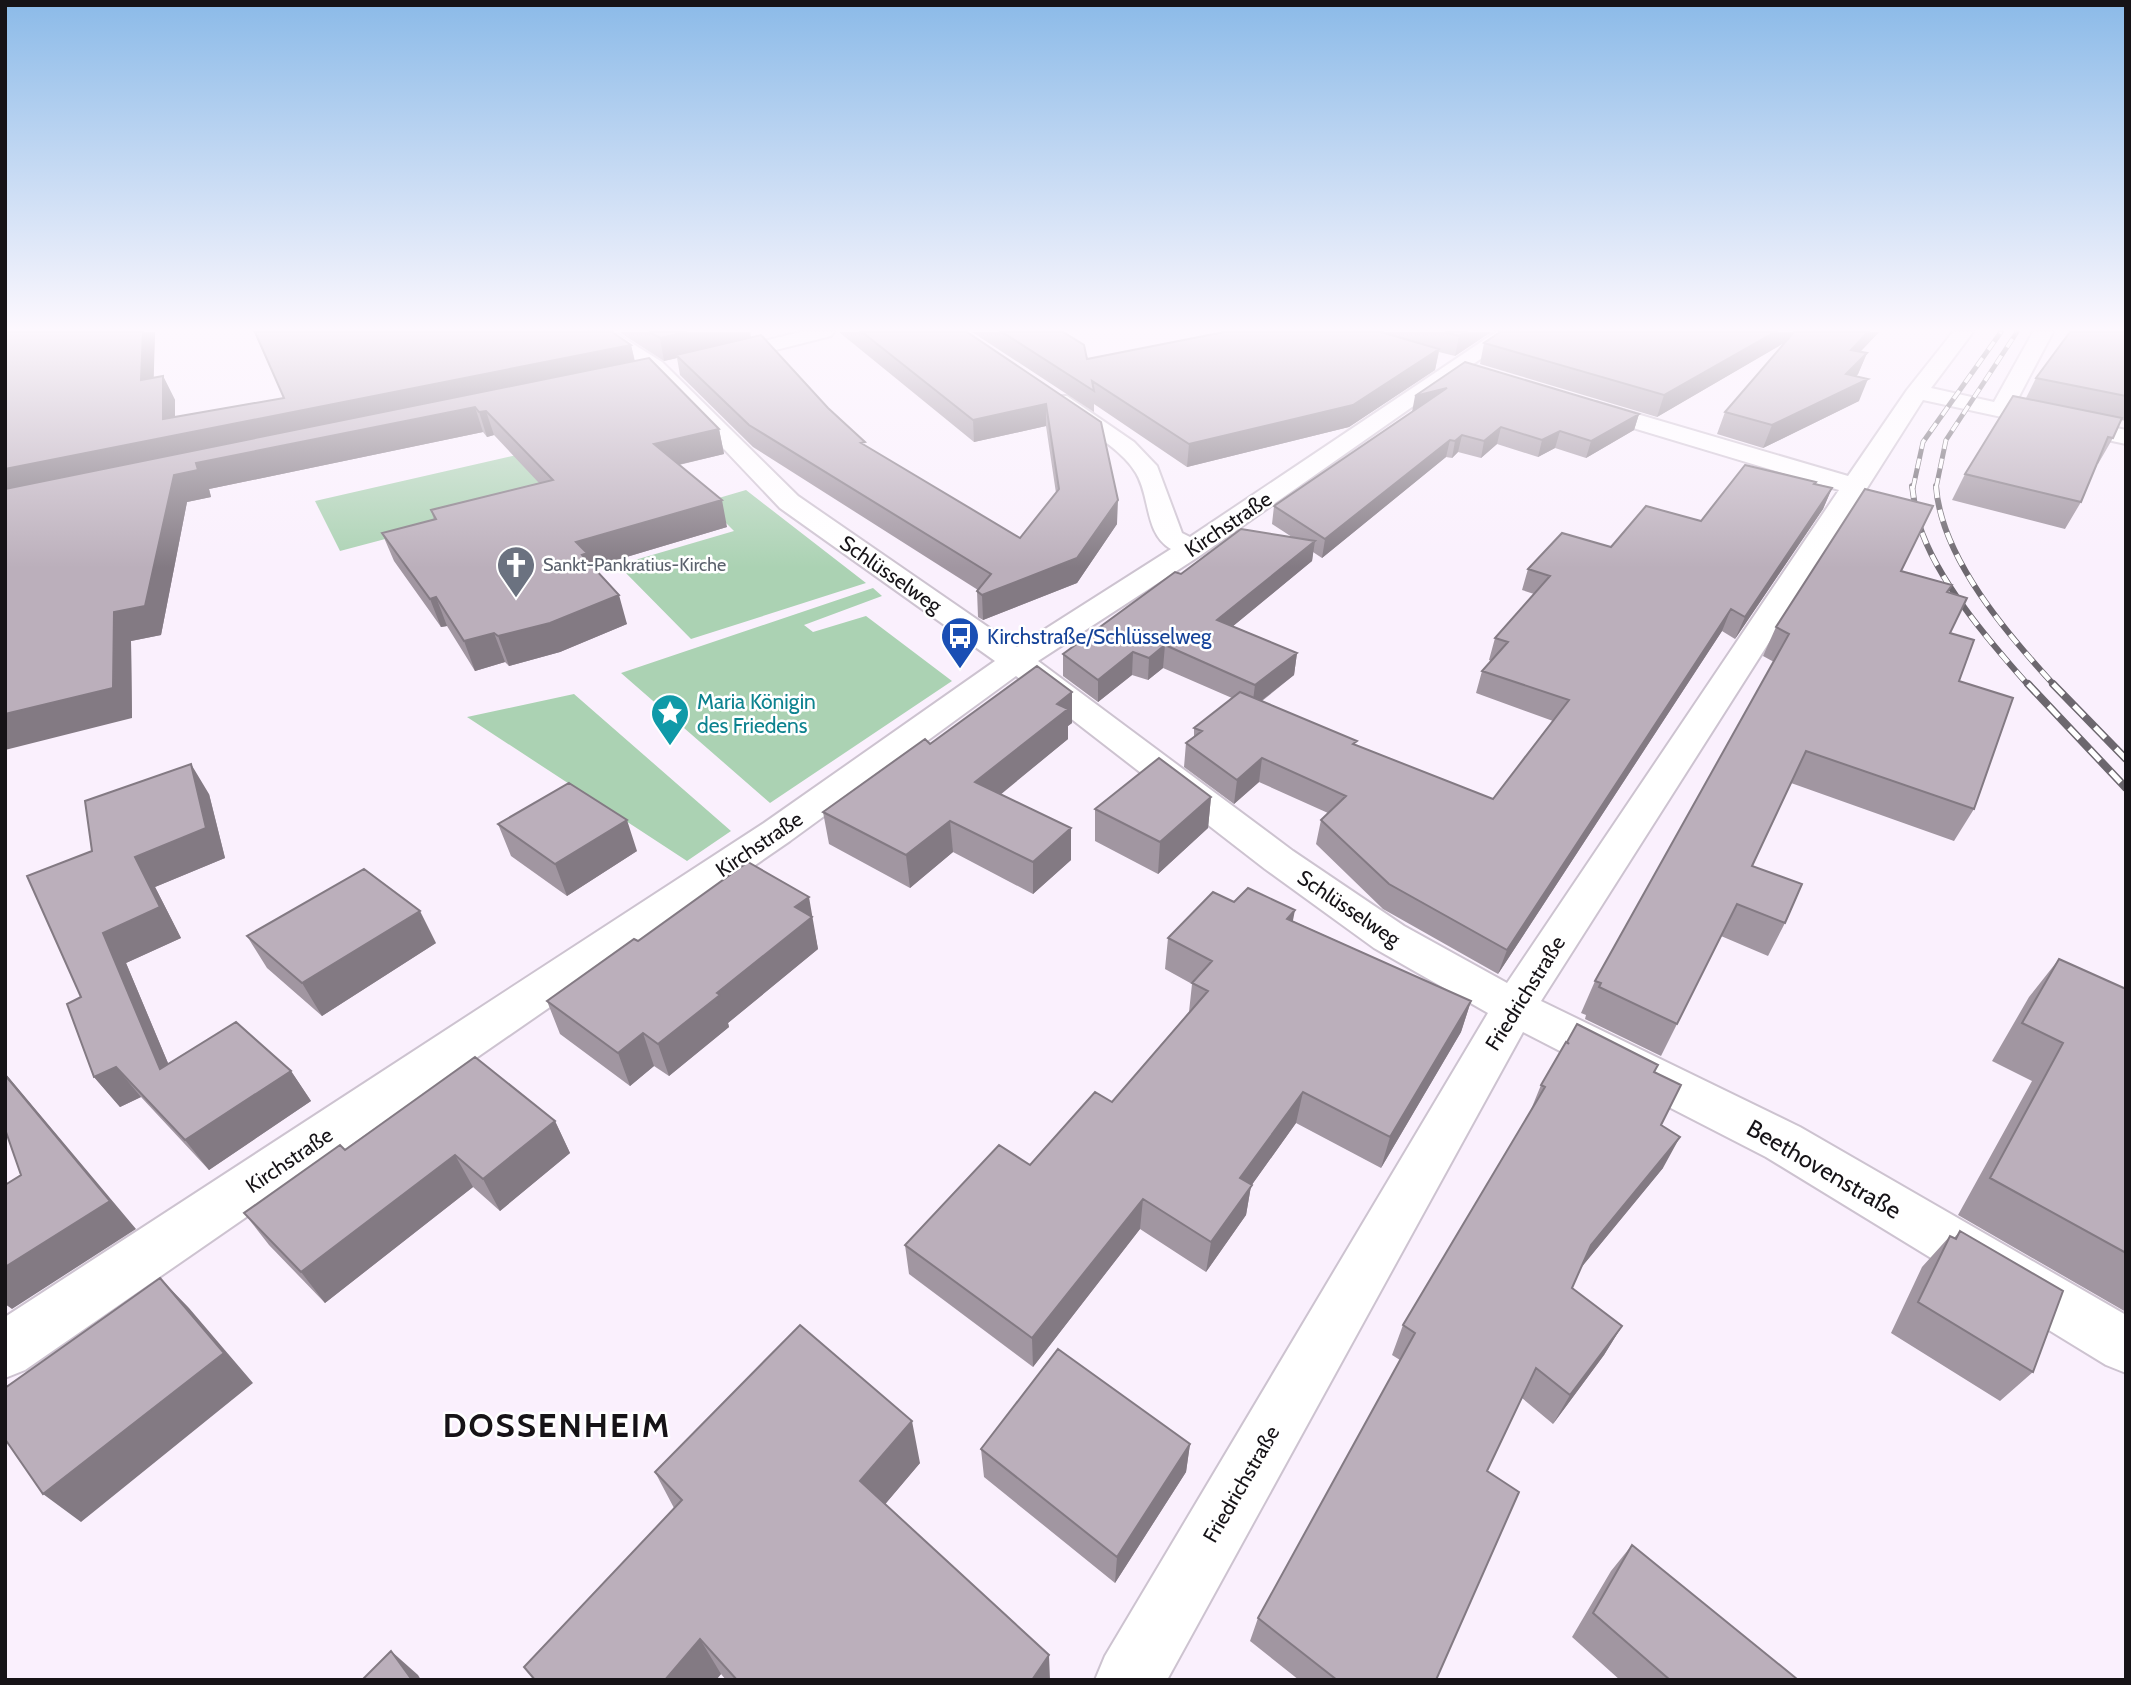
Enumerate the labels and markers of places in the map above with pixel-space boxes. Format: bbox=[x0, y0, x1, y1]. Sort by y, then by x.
church icon: Sankt-Pankratius-Kirche bbox=[495, 544, 537, 599]
place label: Sankt-Pankratius-Kirche bbox=[543, 554, 726, 576]
bus stop icon: Kirchstraße/Schlüsselweg bbox=[939, 615, 981, 670]
place label: Kirchstraße/Schlüsselweg bbox=[987, 624, 1212, 649]
place label: Maria Königin des Friedens bbox=[697, 689, 816, 738]
place icon: Maria Königin des Friedens bbox=[649, 692, 691, 747]

